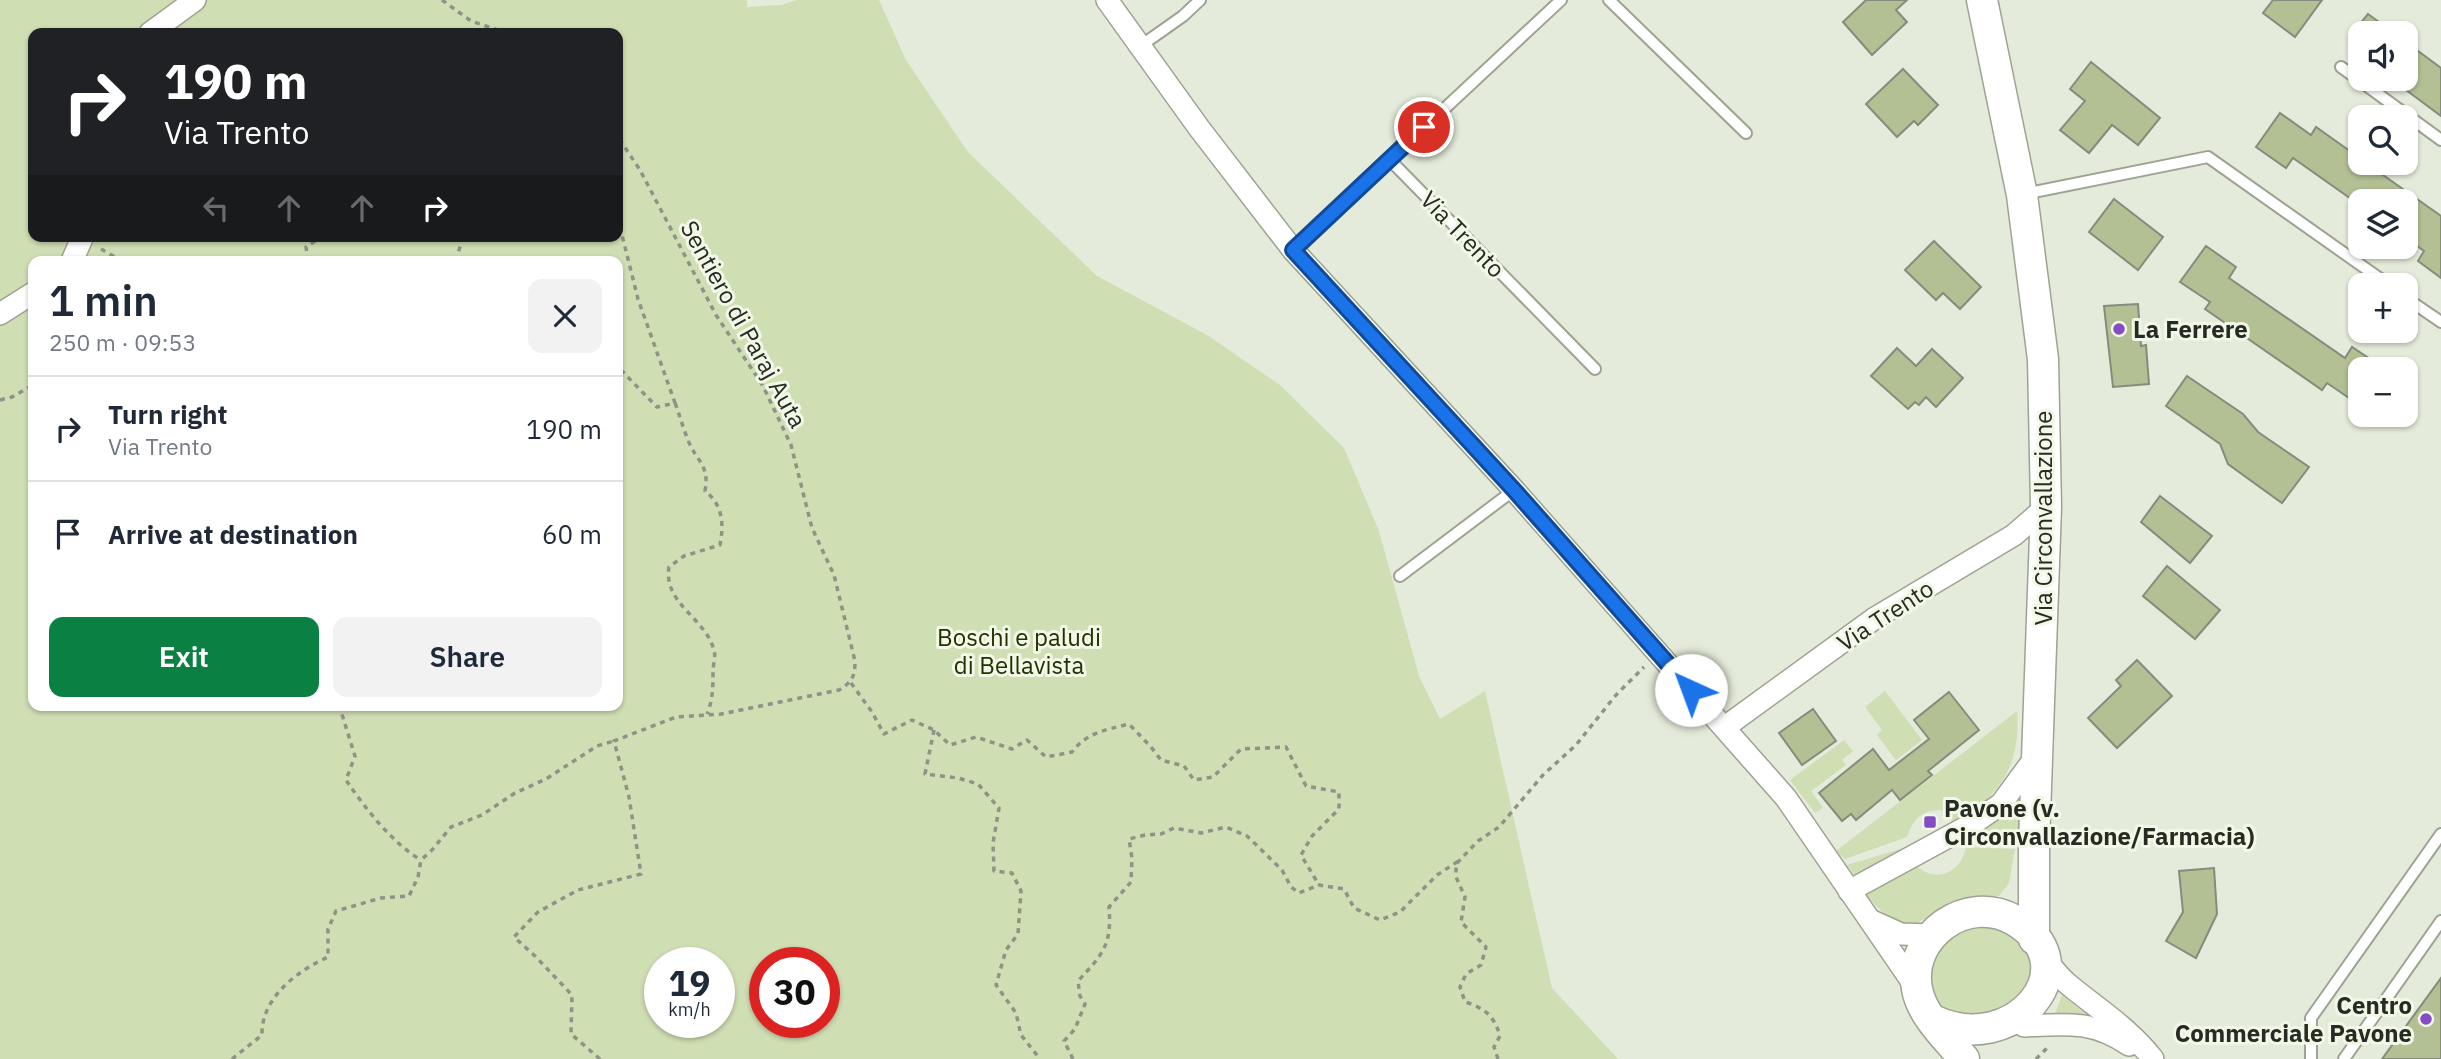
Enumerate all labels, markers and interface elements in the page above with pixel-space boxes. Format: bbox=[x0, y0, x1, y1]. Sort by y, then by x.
map controls bbox=[2348, 21, 2418, 427]
button: sound bbox=[2348, 21, 2418, 91]
text: 190 m bbox=[164, 49, 308, 112]
icon: right bbox=[49, 56, 140, 147]
pin bbox=[1394, 97, 1454, 157]
button: search bbox=[2348, 105, 2418, 175]
icon: arrive bbox=[1405, 108, 1443, 146]
text: Via Trento bbox=[164, 111, 309, 153]
street label: Via Trento bbox=[1414, 184, 1512, 284]
icon: left bbox=[197, 189, 235, 227]
icon: ahead bbox=[270, 189, 308, 227]
icon: ahead bbox=[343, 189, 381, 227]
icon: right bbox=[416, 189, 454, 227]
button: layers bbox=[2348, 189, 2418, 259]
street label: Sentiero di Paraj Auta bbox=[674, 215, 814, 434]
text: 1 min bbox=[49, 273, 158, 328]
button: + bbox=[2348, 273, 2418, 343]
button: close bbox=[528, 279, 602, 353]
place label: La Ferrere bbox=[2133, 313, 2248, 345]
marker: La Ferrere bbox=[2111, 321, 2127, 337]
text: 250 m · 09:53 bbox=[49, 327, 196, 357]
button: − bbox=[2348, 357, 2418, 427]
text: Turn right bbox=[108, 397, 227, 431]
icon: right bbox=[49, 410, 87, 448]
street label: Via Circonvallazione bbox=[2027, 410, 2059, 626]
text: 190 m bbox=[526, 412, 602, 446]
text: Via Trento bbox=[108, 431, 212, 461]
icon: arrive bbox=[49, 515, 87, 553]
text: Arrive at destination bbox=[108, 517, 358, 551]
text: 60 m bbox=[542, 517, 602, 551]
street label: Via Trento bbox=[1831, 572, 1939, 658]
button: Exit bbox=[49, 617, 319, 697]
button: Share bbox=[333, 617, 602, 697]
park label: Boschi e paludi di Bellavista bbox=[937, 621, 1101, 681]
position arrow bbox=[1654, 653, 1728, 727]
place label: Pavone (v. Circonvallazione/Farmacia) bbox=[1944, 792, 2255, 852]
marker: Pavone (v. Circonvallazione/Farmacia) bbox=[1922, 814, 1938, 830]
speed limit sign: 30 bbox=[749, 947, 840, 1038]
text: 19 bbox=[668, 960, 711, 1006]
place label: Centro Commerciale Pavone bbox=[2175, 989, 2412, 1049]
text: km/h bbox=[668, 998, 711, 1021]
marker: Centro Commerciale Pavone bbox=[2418, 1011, 2434, 1027]

